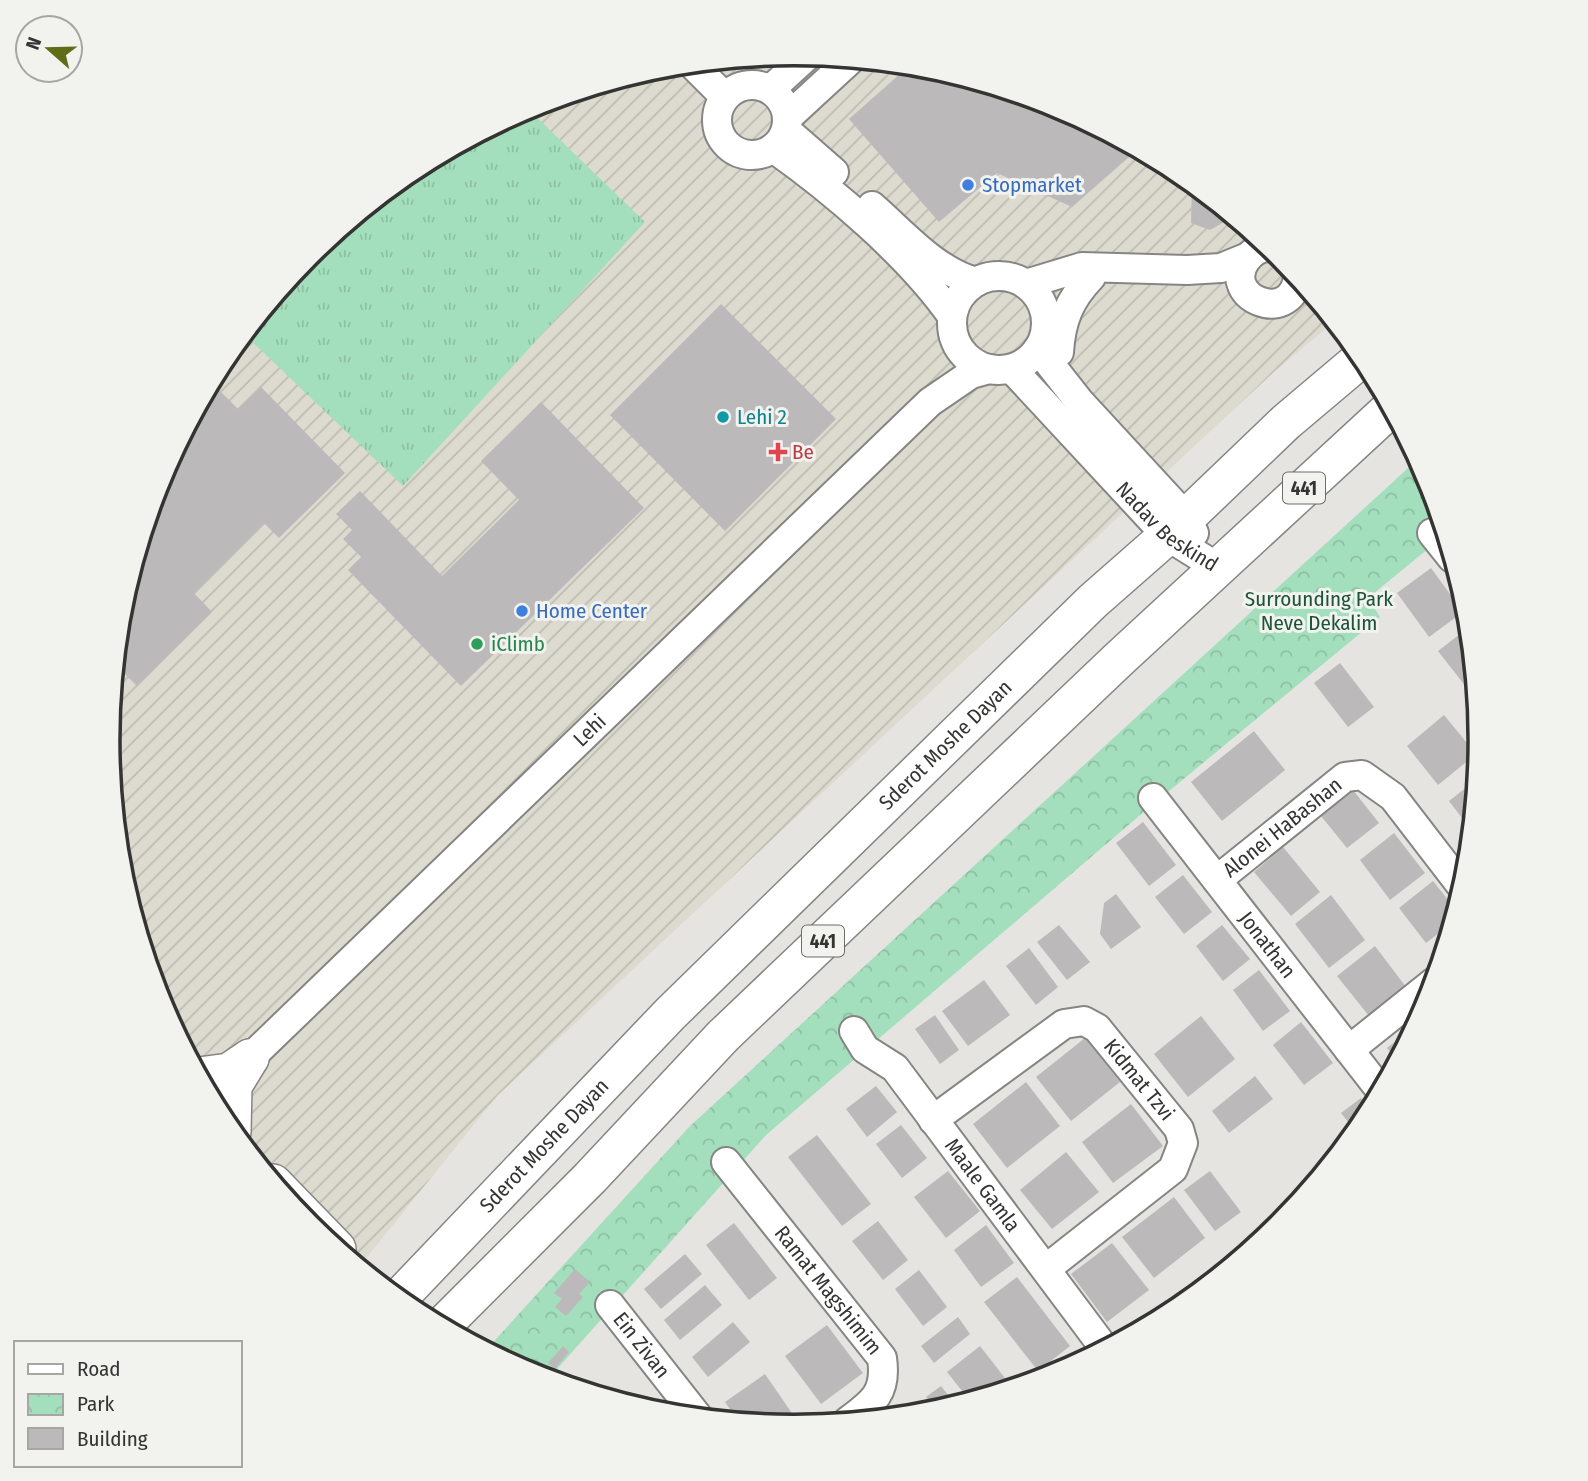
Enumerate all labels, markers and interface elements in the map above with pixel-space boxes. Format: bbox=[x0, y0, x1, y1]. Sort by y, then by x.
north arrow bbox=[14, 14, 84, 84]
text: N bbox=[21, 34, 46, 53]
place label: Stopmarket bbox=[982, 172, 1082, 198]
marker: Stopmarket bbox=[960, 177, 976, 193]
place label: Lehi 2 bbox=[737, 404, 787, 430]
marker: Lehi 2 bbox=[715, 409, 731, 425]
place label: Be bbox=[792, 439, 814, 465]
marker: Be bbox=[770, 444, 786, 460]
road number: 441 bbox=[1283, 472, 1325, 503]
street label: Nadav Beskind bbox=[1110, 476, 1223, 577]
park label: Surrounding Park Neve Dekalim bbox=[1245, 586, 1393, 636]
place label: Home Center bbox=[536, 598, 648, 624]
marker: Home Center bbox=[514, 603, 530, 619]
place label: iClimb bbox=[491, 631, 545, 657]
marker: iClimb bbox=[469, 636, 485, 652]
street label: Sderot Moshe Dayan bbox=[874, 674, 1017, 816]
street label: Lehi bbox=[568, 709, 612, 752]
street label: Alonei HaBashan bbox=[1218, 772, 1347, 883]
street label: Jonathan bbox=[1233, 906, 1301, 983]
road number: 441 bbox=[802, 925, 844, 956]
street label: Kidmat Tzvi bbox=[1098, 1034, 1180, 1126]
street label: Sderot Moshe Dayan bbox=[474, 1073, 614, 1218]
street label: Maale Gamla bbox=[939, 1133, 1026, 1237]
street label: Ramat Magshimim bbox=[769, 1221, 887, 1360]
street label: Ein Zivan bbox=[608, 1307, 675, 1383]
legend bbox=[14, 1341, 242, 1467]
text: Road bbox=[77, 1356, 121, 1382]
text: Park bbox=[77, 1391, 115, 1417]
text: Building bbox=[77, 1426, 148, 1452]

